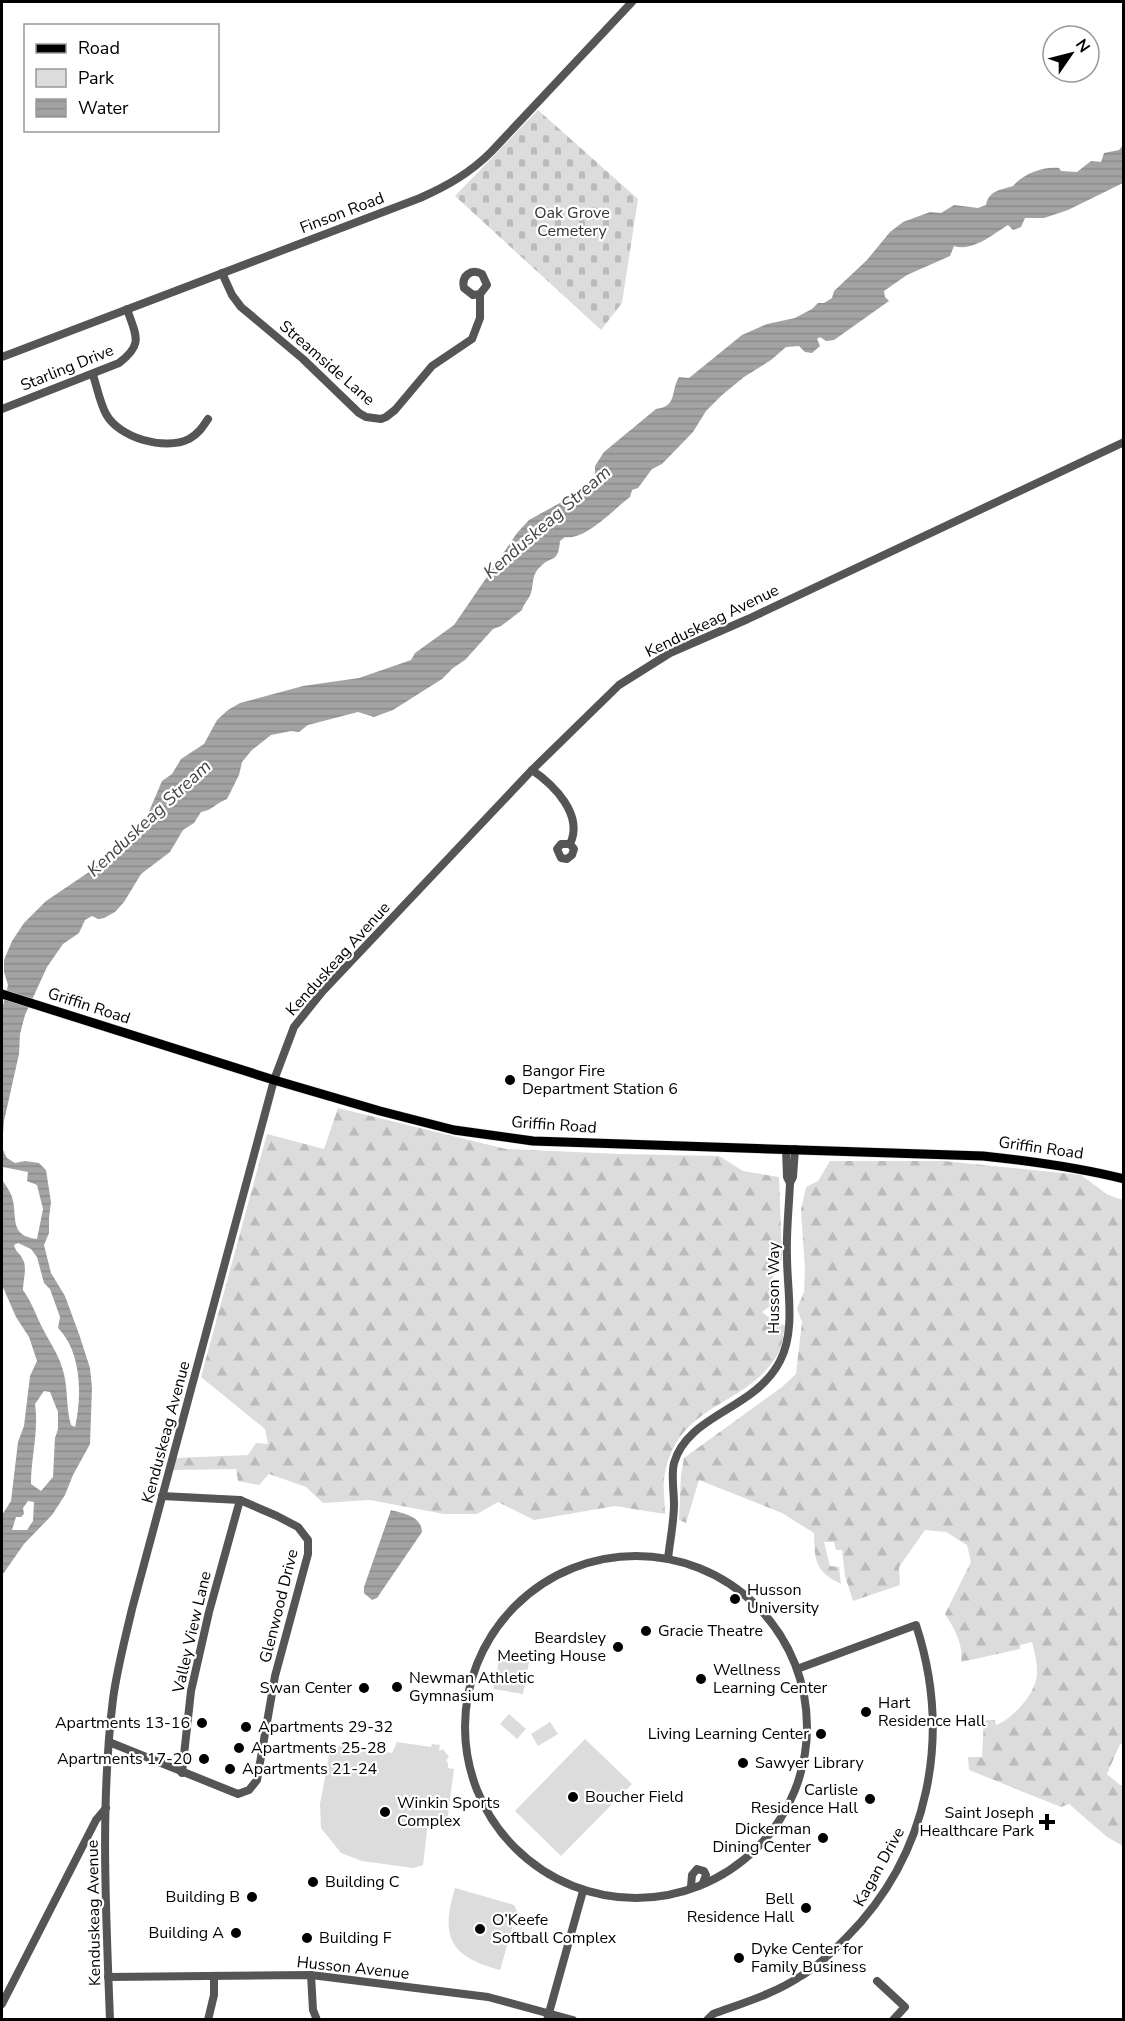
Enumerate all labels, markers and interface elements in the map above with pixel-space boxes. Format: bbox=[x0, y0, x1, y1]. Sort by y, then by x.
legend bbox=[24, 24, 219, 132]
north arrow bbox=[1041, 24, 1101, 84]
text: N bbox=[1070, 35, 1095, 57]
text: Road bbox=[78, 36, 120, 60]
text: Park bbox=[78, 66, 115, 90]
text: Water bbox=[78, 96, 129, 120]
street label: Finson Road bbox=[297, 187, 387, 239]
park label: Oak Grove Cemetery bbox=[534, 202, 610, 242]
street label: Streamside Lane bbox=[275, 315, 379, 411]
street label: Starling Drive bbox=[17, 339, 117, 397]
water label: Kenduskeag Stream bbox=[478, 460, 616, 584]
street label: Kenduskeag Avenue bbox=[641, 579, 783, 663]
water label: Kenduskeag Stream bbox=[82, 754, 216, 882]
street label: Kenduskeag Avenue bbox=[281, 897, 395, 1021]
street label: Griffin Road bbox=[45, 982, 133, 1030]
place label: Bangor Fire Department Station 6 bbox=[522, 1060, 678, 1100]
marker: Bangor Fire Department Station 6 bbox=[503, 1073, 517, 1087]
street label: Griffin Road bbox=[511, 1111, 597, 1139]
street label: Griffin Road bbox=[997, 1131, 1085, 1165]
street label: Husson Way bbox=[763, 1241, 785, 1334]
street label: Kenduskeag Avenue bbox=[136, 1359, 196, 1505]
street label: Glenwood Drive bbox=[254, 1547, 304, 1665]
street label: Valley View Lane bbox=[167, 1569, 217, 1696]
place label: Husson University bbox=[747, 1579, 820, 1619]
marker: Husson University bbox=[728, 1592, 742, 1606]
place label: Gracie Theatre bbox=[658, 1620, 763, 1642]
marker: Gracie Theatre bbox=[639, 1624, 653, 1638]
place label: Beardsley Meeting House bbox=[497, 1627, 607, 1667]
marker: Beardsley Meeting House bbox=[611, 1640, 625, 1654]
place label: Wellness Learning Center bbox=[713, 1659, 828, 1699]
place label: Newman Athletic Gymnasium bbox=[409, 1667, 535, 1707]
marker: Wellness Learning Center bbox=[694, 1672, 708, 1686]
place label: Swan Center bbox=[260, 1677, 352, 1699]
marker: Newman Athletic Gymnasium bbox=[390, 1680, 404, 1694]
marker: Swan Center bbox=[357, 1681, 371, 1695]
place label: Hart Residence Hall bbox=[878, 1692, 986, 1732]
marker: Hart Residence Hall bbox=[859, 1705, 873, 1719]
place label: Apartments 13-16 bbox=[55, 1712, 190, 1734]
marker: Apartments 13-16 bbox=[195, 1716, 209, 1730]
place label: Apartments 29-32 bbox=[258, 1716, 393, 1738]
marker: Apartments 29-32 bbox=[239, 1720, 253, 1734]
place label: Living Learning Center bbox=[648, 1723, 809, 1745]
marker: Living Learning Center bbox=[814, 1727, 828, 1741]
place label: Apartments 25-28 bbox=[251, 1737, 386, 1759]
marker: Apartments 25-28 bbox=[232, 1741, 246, 1755]
place label: Apartments 17-20 bbox=[57, 1748, 192, 1770]
marker: Apartments 17-20 bbox=[197, 1752, 211, 1766]
place label: Sawyer Library bbox=[755, 1752, 865, 1774]
marker: Sawyer Library bbox=[736, 1756, 750, 1770]
place label: Apartments 21-24 bbox=[242, 1758, 378, 1780]
marker: Apartments 21-24 bbox=[223, 1762, 237, 1776]
place label: Carlisle Residence Hall bbox=[751, 1779, 858, 1819]
place label: Boucher Field bbox=[585, 1786, 684, 1808]
marker: Boucher Field bbox=[566, 1790, 580, 1804]
place label: Winkin Sports Complex bbox=[397, 1792, 500, 1832]
marker: Carlisle Residence Hall bbox=[863, 1792, 877, 1806]
place label: Saint Joseph Healthcare Park bbox=[920, 1802, 1035, 1842]
marker: Winkin Sports Complex bbox=[378, 1805, 392, 1819]
marker: Saint Joseph Healthcare Park bbox=[1038, 1813, 1056, 1831]
place label: Dickerman Dining Center bbox=[712, 1818, 811, 1858]
street label: Kagan Drive bbox=[848, 1823, 910, 1911]
marker: Dickerman Dining Center bbox=[816, 1831, 830, 1845]
street label: Kenduskeag Avenue bbox=[82, 1840, 106, 1986]
place label: Building C bbox=[325, 1871, 400, 1893]
marker: Building C bbox=[306, 1875, 320, 1889]
place label: Building B bbox=[165, 1886, 240, 1908]
place label: Bell Residence Hall bbox=[687, 1888, 794, 1928]
marker: Building B bbox=[245, 1890, 259, 1904]
marker: Bell Residence Hall bbox=[799, 1901, 813, 1915]
place label: O’Keefe Softball Complex bbox=[492, 1909, 617, 1949]
place label: Building A bbox=[149, 1922, 224, 1944]
marker: O’Keefe Softball Complex bbox=[473, 1922, 487, 1936]
marker: Building A bbox=[229, 1926, 243, 1940]
place label: Building F bbox=[319, 1927, 392, 1949]
marker: Building F bbox=[300, 1931, 314, 1945]
place label: Dyke Center for Family Business bbox=[751, 1938, 866, 1978]
street label: Husson Avenue bbox=[296, 1951, 410, 1985]
marker: Dyke Center for Family Business bbox=[732, 1951, 746, 1965]

